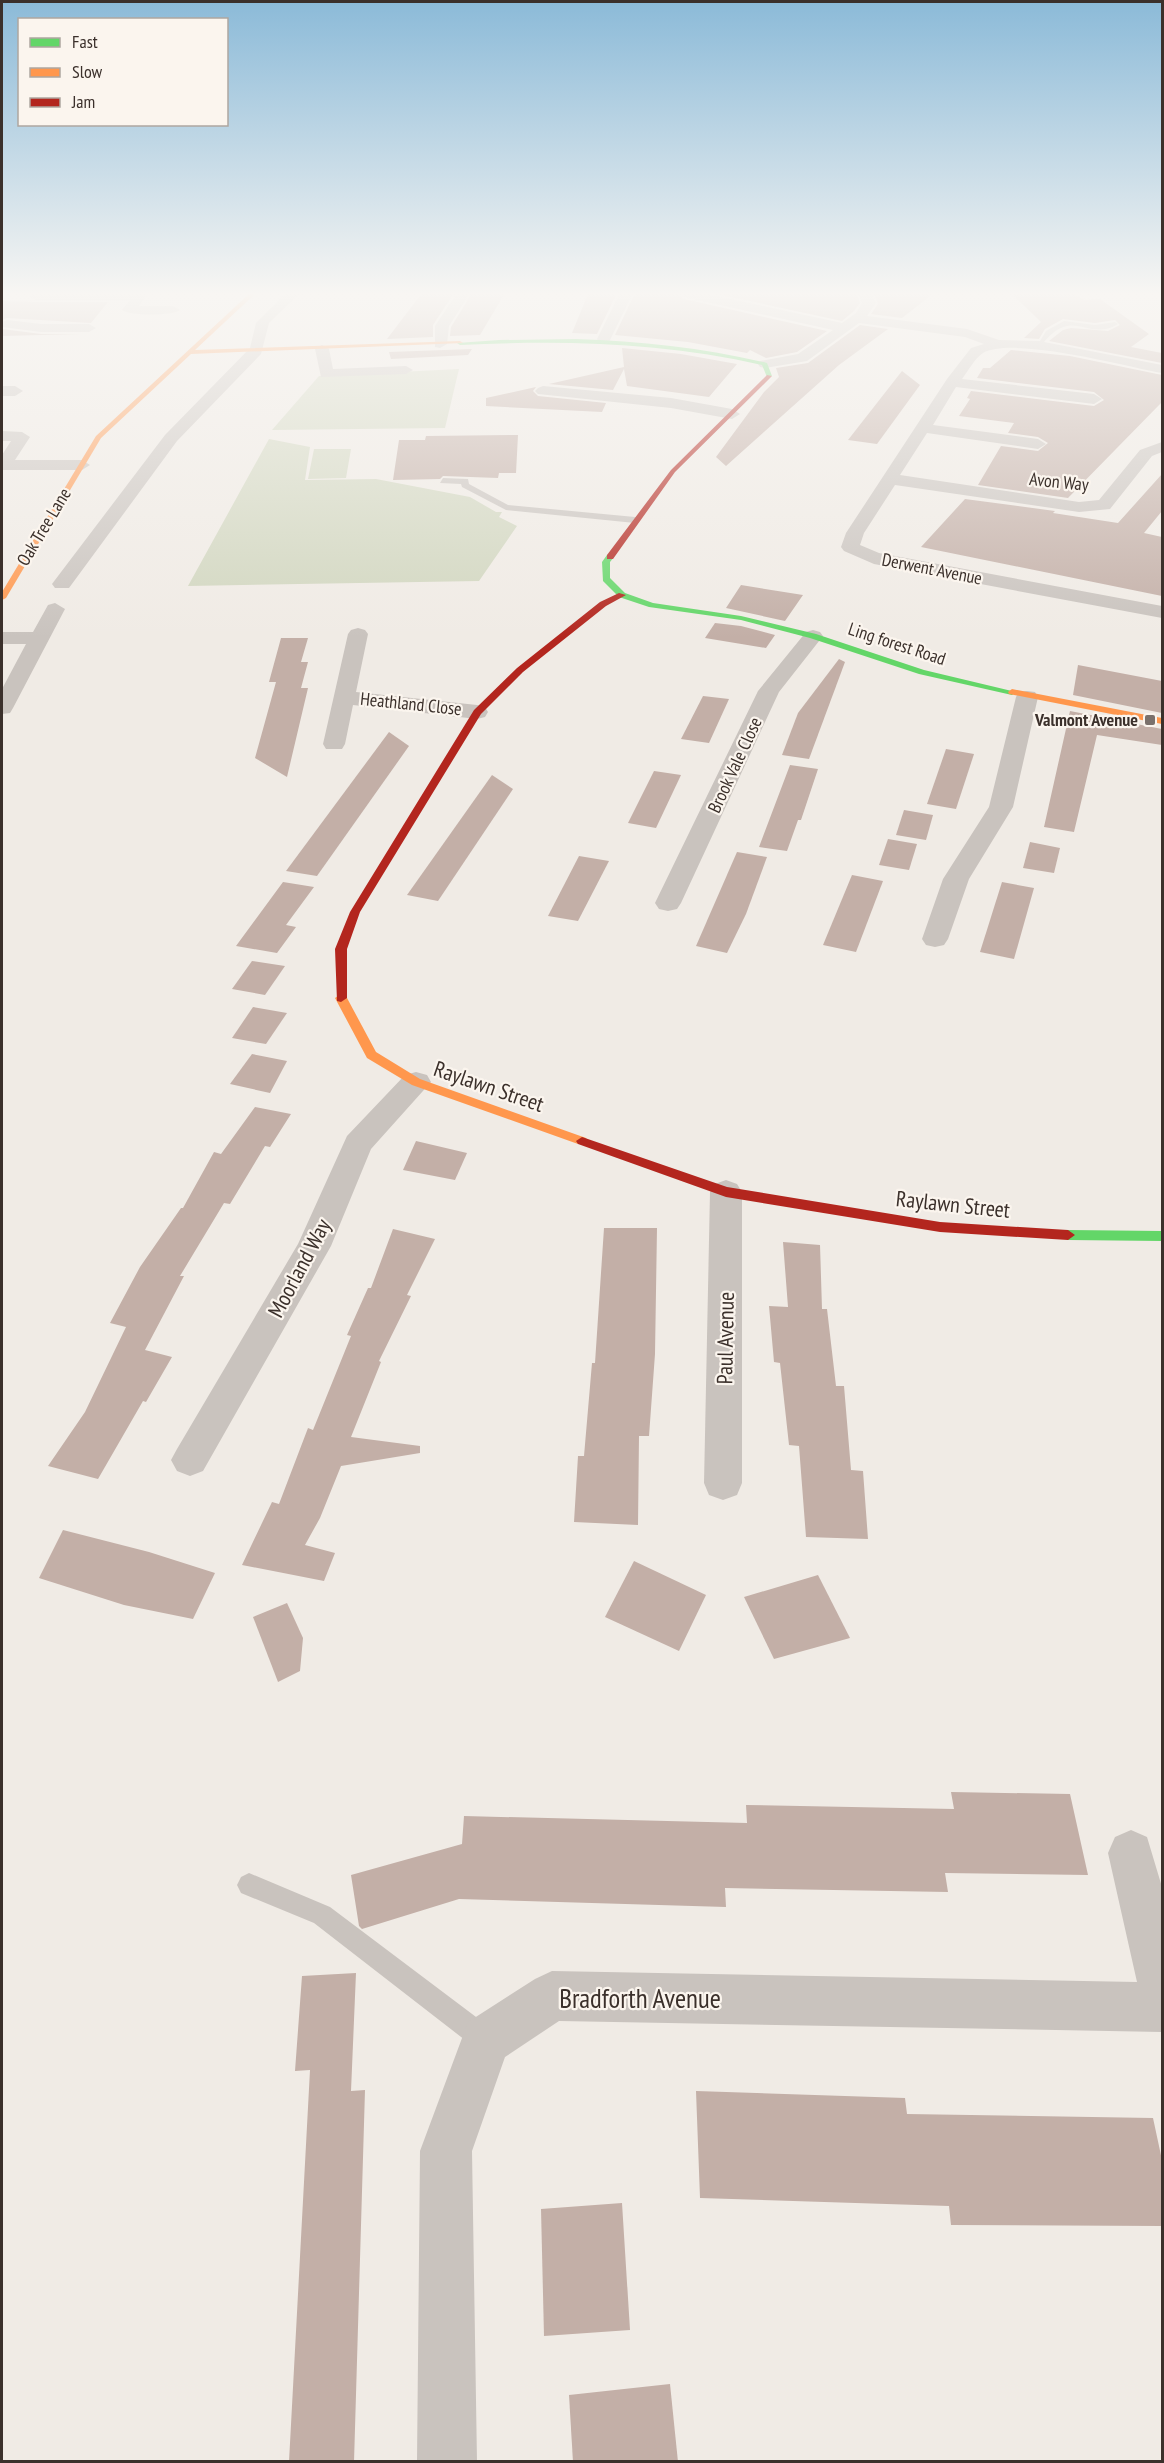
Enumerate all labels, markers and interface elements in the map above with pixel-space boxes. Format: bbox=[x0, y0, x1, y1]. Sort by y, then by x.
legend bbox=[18, 18, 228, 126]
text: Fast bbox=[72, 30, 98, 53]
text: Slow bbox=[72, 60, 103, 83]
text: Jam bbox=[71, 90, 95, 113]
street label: Avon Way bbox=[1028, 467, 1090, 496]
street label: Oak Tree Lane bbox=[11, 484, 76, 570]
street label: Derwent Avenue bbox=[880, 548, 984, 589]
street label: Ling forest Road bbox=[846, 617, 949, 670]
street label: Heathland Close bbox=[359, 687, 463, 720]
place label: Valmont Avenue bbox=[1034, 708, 1138, 731]
street label: Brook Vale Close bbox=[702, 713, 767, 816]
marker: Valmont Avenue bbox=[1143, 713, 1157, 727]
street label: Raylawn Street bbox=[430, 1054, 548, 1118]
street label: Raylawn Street bbox=[895, 1184, 1011, 1224]
street label: Moorland Way bbox=[261, 1213, 337, 1322]
street label: Paul Avenue bbox=[710, 1292, 740, 1384]
street label: Bradforth Avenue bbox=[559, 1981, 721, 2015]

